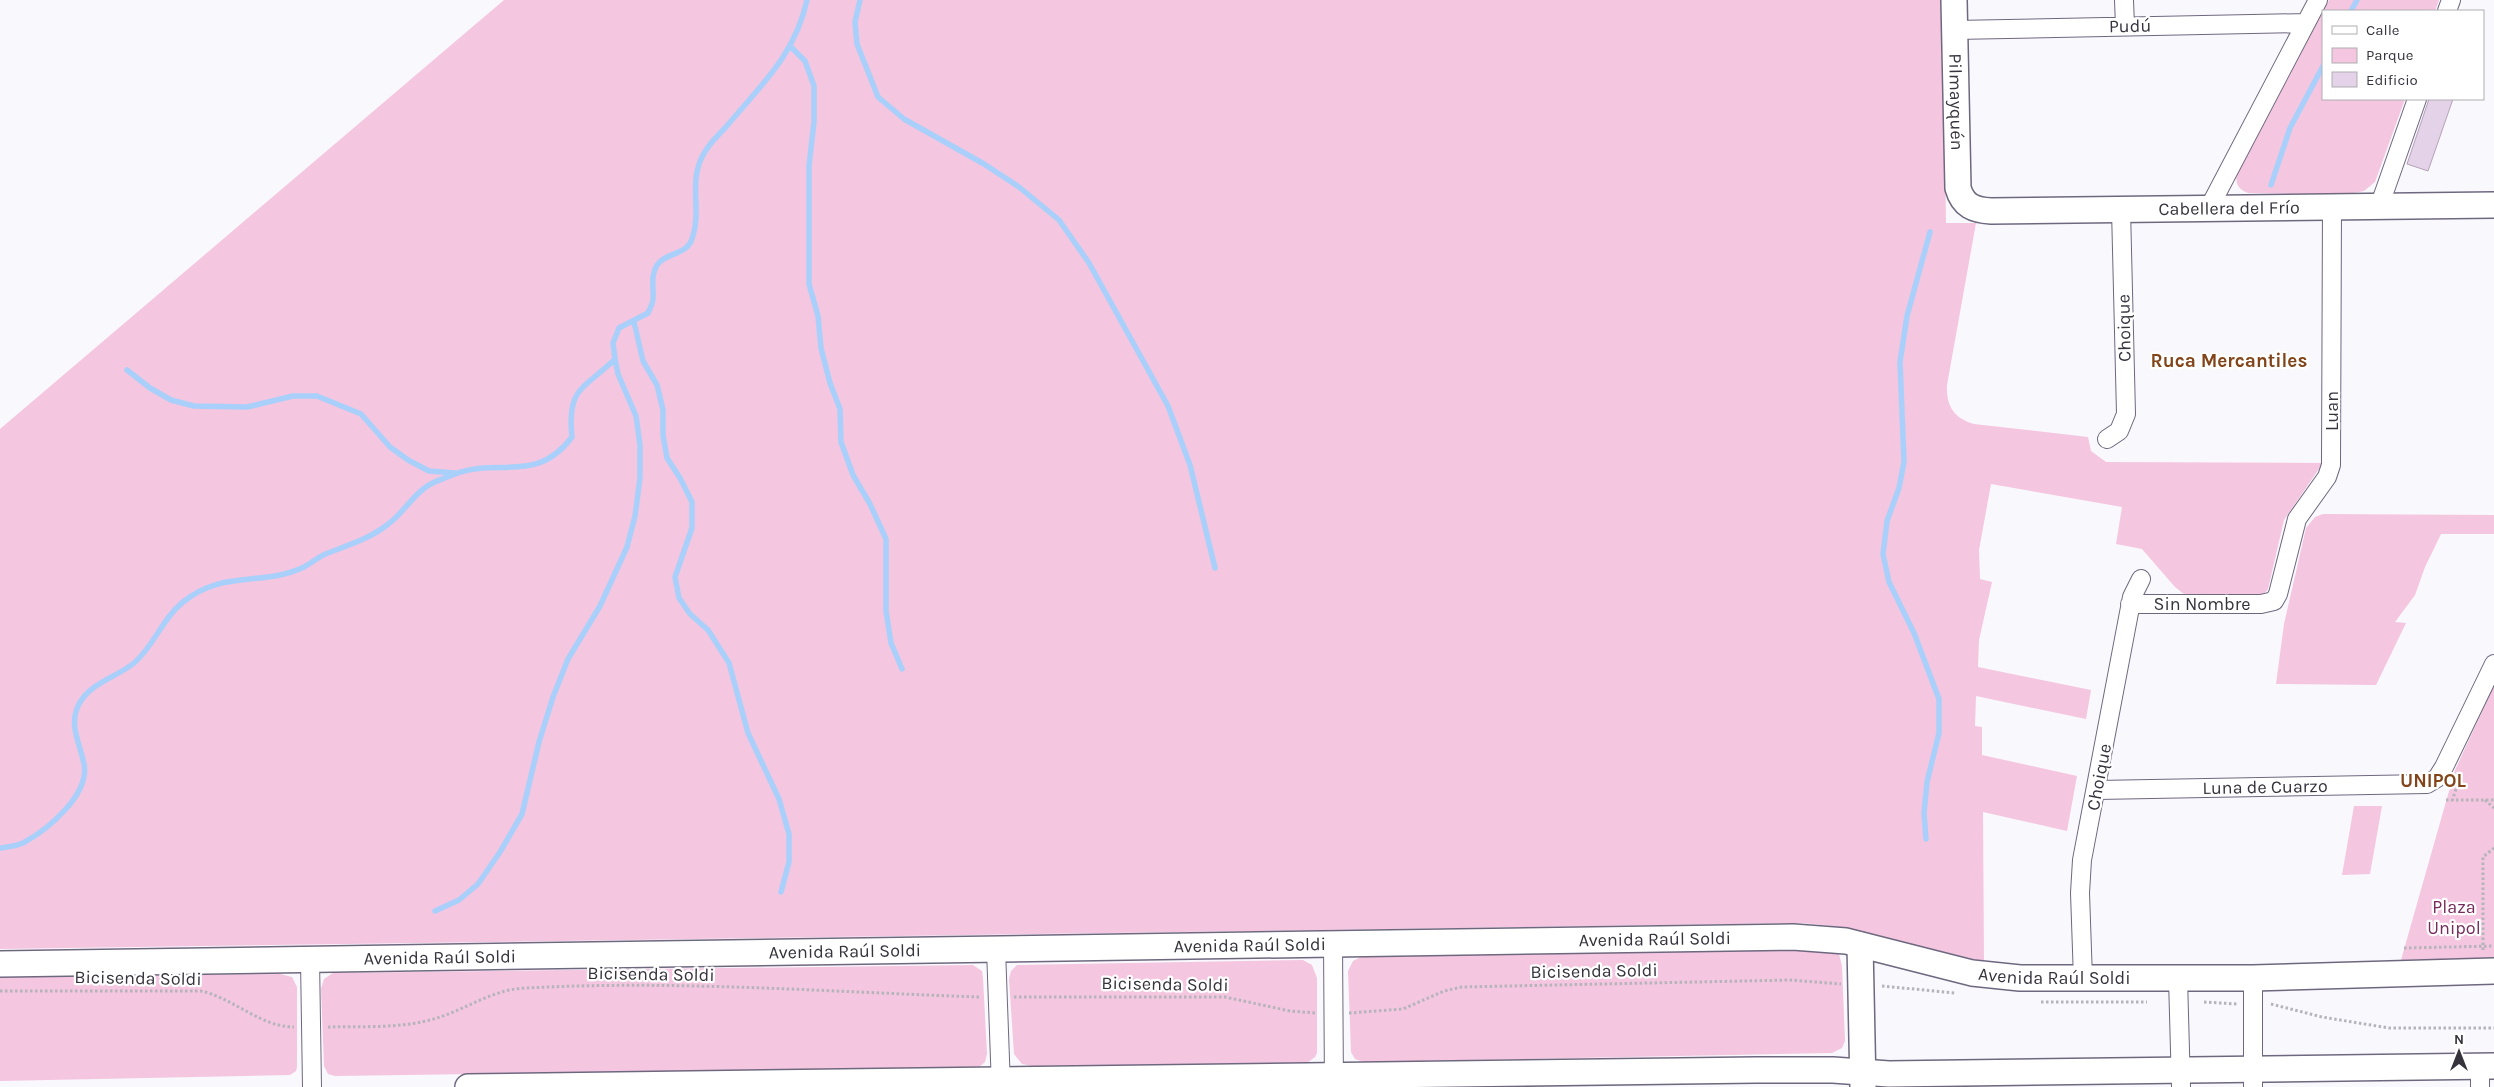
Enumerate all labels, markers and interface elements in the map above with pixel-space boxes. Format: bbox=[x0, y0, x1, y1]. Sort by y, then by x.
legend bbox=[2322, 10, 2484, 100]
street label: Pudú bbox=[2109, 15, 2151, 37]
text: Calle bbox=[2366, 21, 2400, 39]
text: Parque bbox=[2366, 46, 2414, 64]
street label: Pilmayquén bbox=[1944, 53, 1968, 151]
text: Edificio bbox=[2366, 71, 2418, 89]
street label: Cabellera del Frío bbox=[2158, 196, 2300, 220]
street label: Choique bbox=[2112, 294, 2136, 362]
district label: Ruca Mercantiles bbox=[2151, 350, 2307, 372]
street label: Luan bbox=[2321, 391, 2343, 431]
street label: Sin Nombre bbox=[2154, 593, 2250, 615]
street label: Choique bbox=[2082, 742, 2116, 812]
district label: UNIPOL bbox=[2400, 770, 2467, 792]
street label: Luna de Cuarzo bbox=[2202, 775, 2328, 799]
park label: Plaza Unipol bbox=[2427, 896, 2481, 939]
street label: Avenida Raúl Soldi bbox=[1578, 927, 1731, 951]
street label: Avenida Raúl Soldi bbox=[1174, 933, 1326, 957]
street label: Avenida Raúl Soldi bbox=[769, 939, 921, 963]
street label: Avenida Raúl Soldi bbox=[364, 945, 516, 970]
street label: Bicisenda Soldi bbox=[1530, 959, 1658, 983]
street label: Bicisenda Soldi bbox=[587, 962, 715, 986]
street label: Avenida Raúl Soldi bbox=[1977, 963, 2131, 989]
street label: Bicisenda Soldi bbox=[74, 966, 202, 990]
street label: Bicisenda Soldi bbox=[1101, 972, 1229, 996]
north arrow bbox=[2434, 1027, 2484, 1077]
text: N bbox=[2454, 1031, 2464, 1048]

